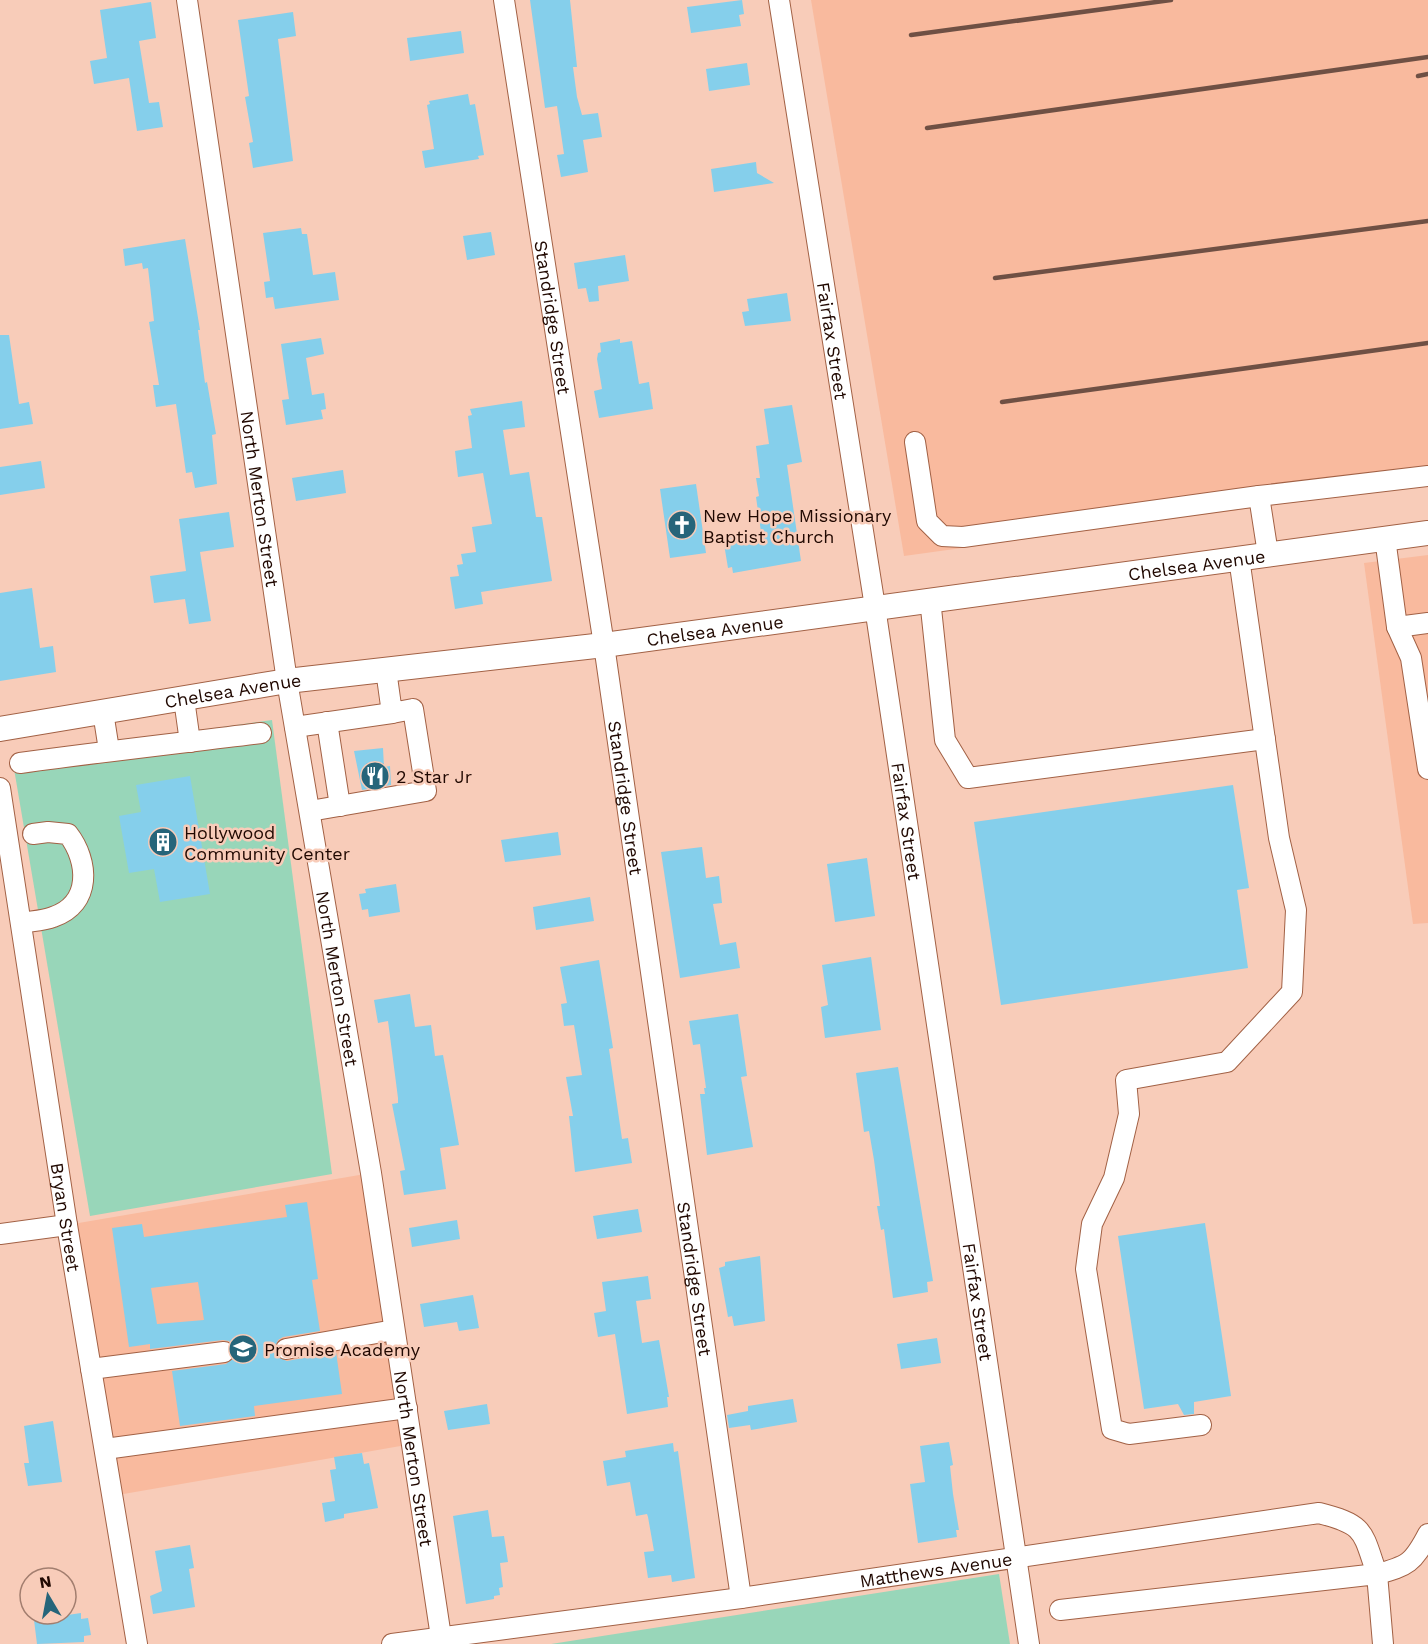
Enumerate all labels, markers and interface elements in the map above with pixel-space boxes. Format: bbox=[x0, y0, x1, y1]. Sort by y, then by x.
street label: Standridge Street bbox=[531, 239, 576, 396]
street label: Fairfax Street bbox=[813, 280, 853, 402]
street label: North Merton Street bbox=[237, 409, 284, 589]
place label: New Hope Missionary Baptist Church bbox=[703, 505, 892, 547]
church icon: New Hope Missionary Baptist Church bbox=[666, 509, 698, 541]
street label: Chelsea Avenue bbox=[1127, 545, 1266, 584]
street label: Chelsea Avenue bbox=[645, 610, 785, 650]
street label: Chelsea Avenue bbox=[163, 669, 302, 712]
street label: Standridge Street bbox=[604, 719, 647, 877]
restaurant icon: 2 Star Jr bbox=[359, 760, 391, 792]
street label: Fairfax Street bbox=[888, 761, 926, 882]
place label: 2 Star Jr bbox=[396, 766, 472, 787]
place label: Hollywood Community Center bbox=[184, 822, 350, 864]
building icon: Hollywood Community Center bbox=[147, 826, 179, 858]
street label: North Merton Street bbox=[312, 889, 363, 1068]
street label: Bryan Street bbox=[47, 1161, 85, 1273]
street label: Standridge Street bbox=[674, 1200, 717, 1358]
street label: Fairfax Street bbox=[959, 1242, 997, 1363]
school or university icon: Promise Academy bbox=[227, 1333, 259, 1365]
place label: Promise Academy bbox=[264, 1339, 421, 1360]
street label: North Merton Street bbox=[390, 1369, 438, 1548]
street label: Matthews Avenue bbox=[858, 1548, 1014, 1591]
north arrow bbox=[18, 1566, 78, 1626]
text: N bbox=[38, 1571, 53, 1592]

